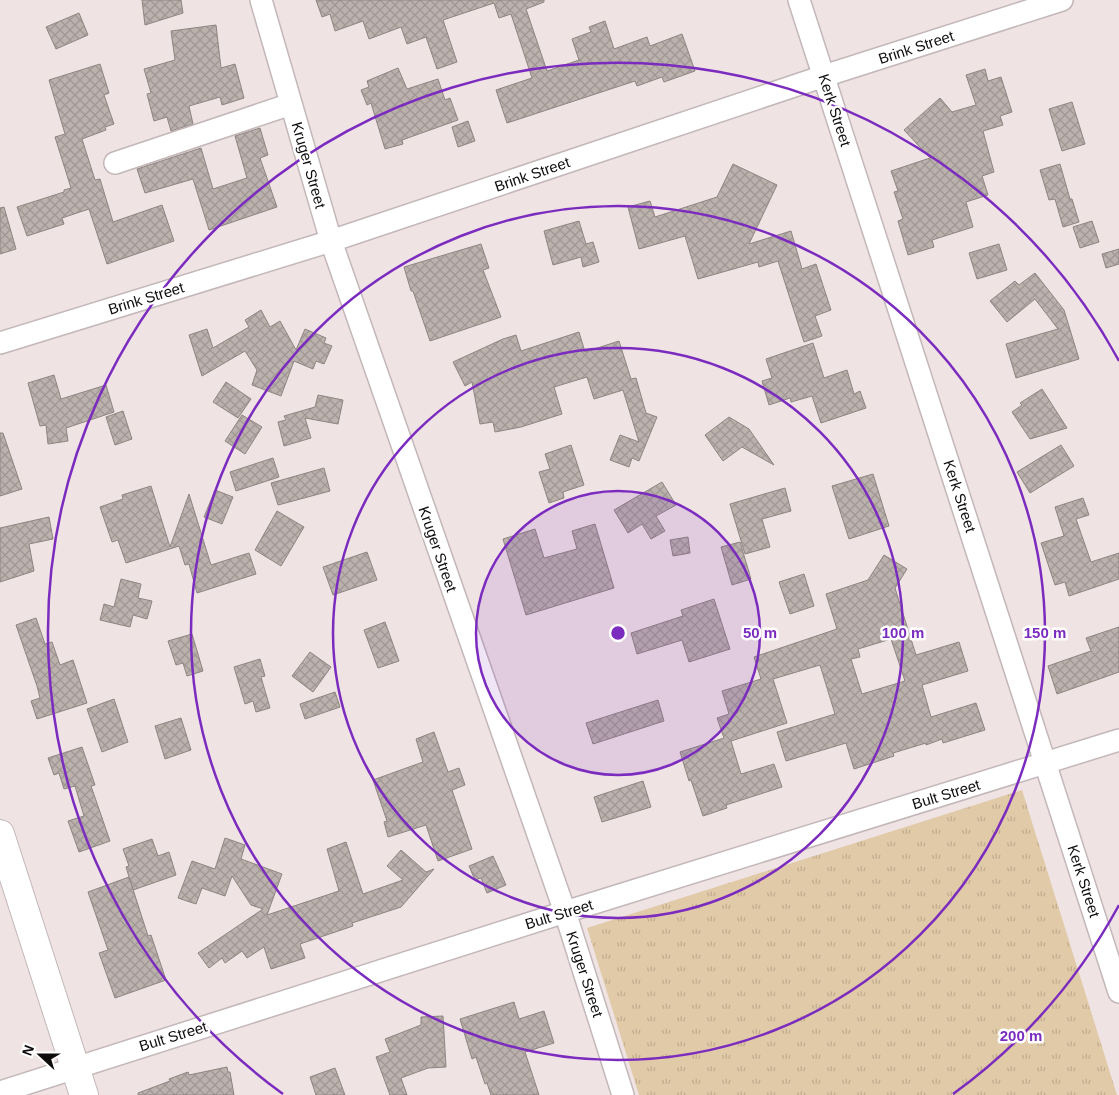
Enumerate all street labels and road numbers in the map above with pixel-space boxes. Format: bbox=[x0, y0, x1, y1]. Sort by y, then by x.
street label: Brink Street bbox=[876, 27, 957, 67]
street label: Kerk Street bbox=[815, 72, 855, 149]
street label: Kruger Street bbox=[289, 120, 330, 211]
street label: Brink Street bbox=[492, 153, 573, 195]
street label: Brink Street bbox=[106, 278, 187, 318]
street label: Kerk Street bbox=[940, 458, 980, 535]
street label: Kruger Street bbox=[415, 504, 461, 595]
street label: Bult Street bbox=[910, 775, 983, 812]
street label: Kerk Street bbox=[1064, 843, 1104, 920]
street label: Bult Street bbox=[523, 895, 596, 932]
street label: Kruger Street bbox=[563, 929, 607, 1020]
street label: Bult Street bbox=[137, 1017, 210, 1054]

